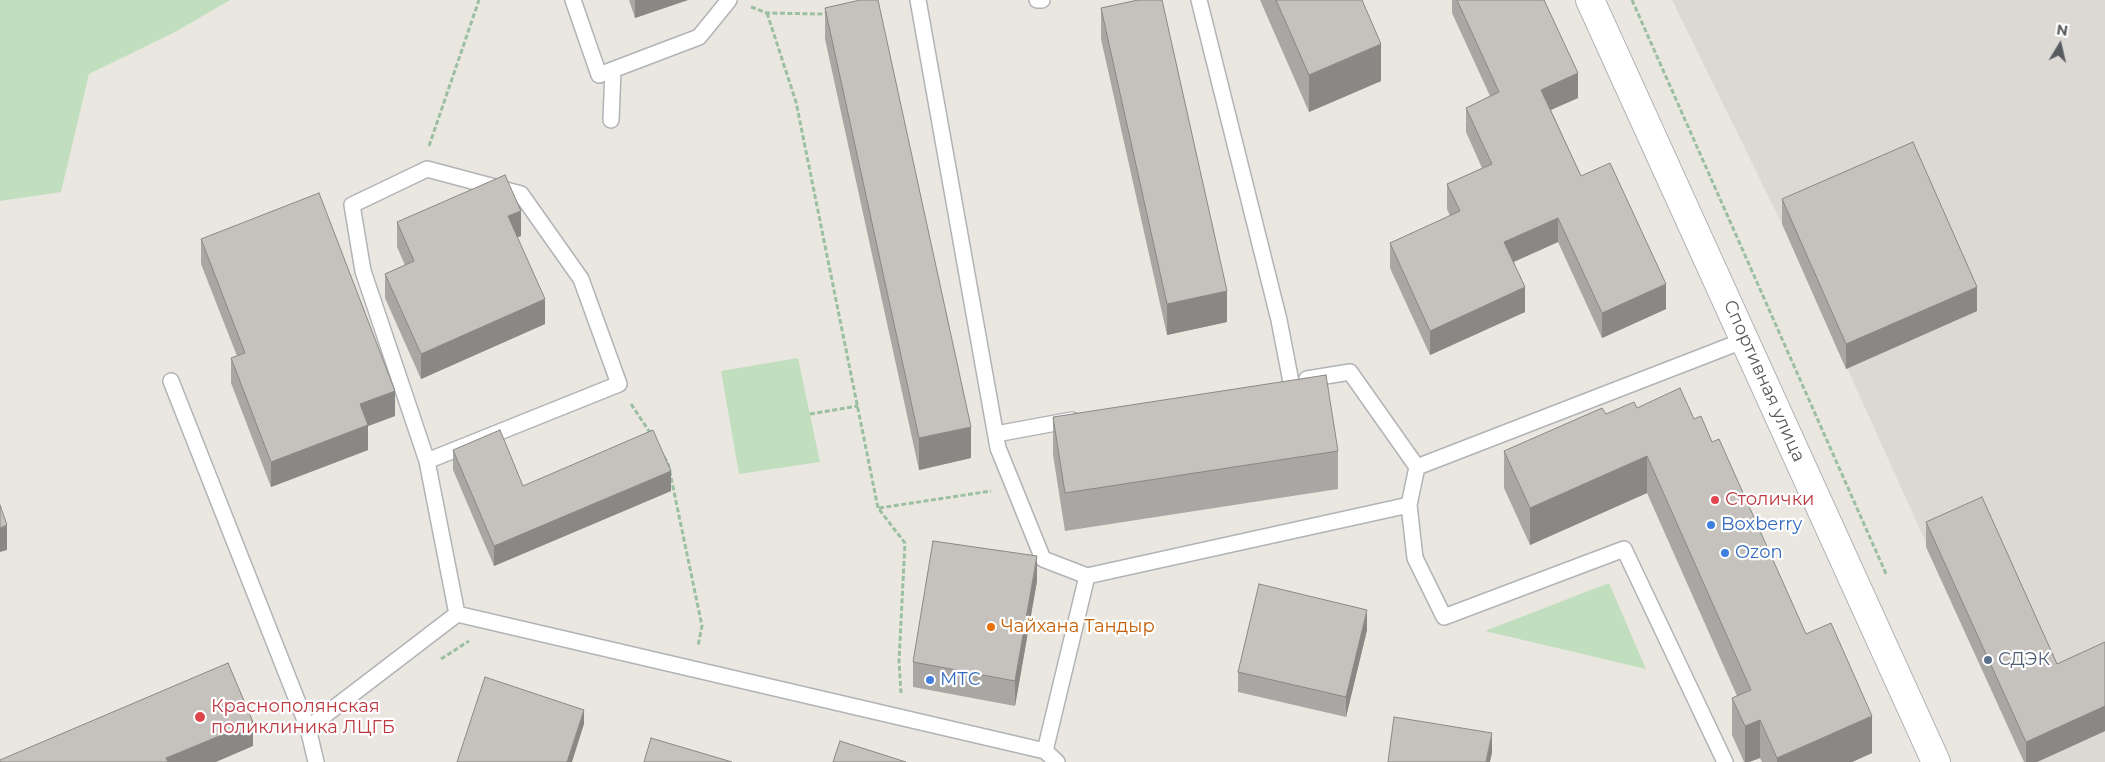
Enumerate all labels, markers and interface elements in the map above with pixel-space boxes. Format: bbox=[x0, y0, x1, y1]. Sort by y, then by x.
north arrow bbox=[2035, 20, 2085, 70]
text: N bbox=[2055, 20, 2069, 40]
street label: Спортивная улица bbox=[1719, 297, 1809, 465]
place label: Столички bbox=[1725, 489, 1814, 511]
marker: Столички bbox=[1709, 494, 1721, 506]
place label: Boxberry bbox=[1721, 514, 1802, 536]
marker: Boxberry bbox=[1705, 519, 1717, 531]
place label: Ozon bbox=[1735, 542, 1783, 564]
marker: Ozon bbox=[1719, 547, 1731, 559]
place label: Чайхана Тандыр bbox=[1001, 616, 1155, 638]
marker: Чайхана Тандыр bbox=[985, 621, 997, 633]
place label: СДЭК bbox=[1998, 649, 2050, 671]
marker: СДЭК bbox=[1982, 654, 1994, 666]
place label: МТС bbox=[940, 669, 981, 691]
marker: МТС bbox=[924, 674, 936, 686]
place label: Краснополянская поликлиника ЛЦГБ bbox=[211, 696, 395, 739]
marker: Краснополянская поликлиника ЛЦГБ bbox=[193, 710, 207, 724]

